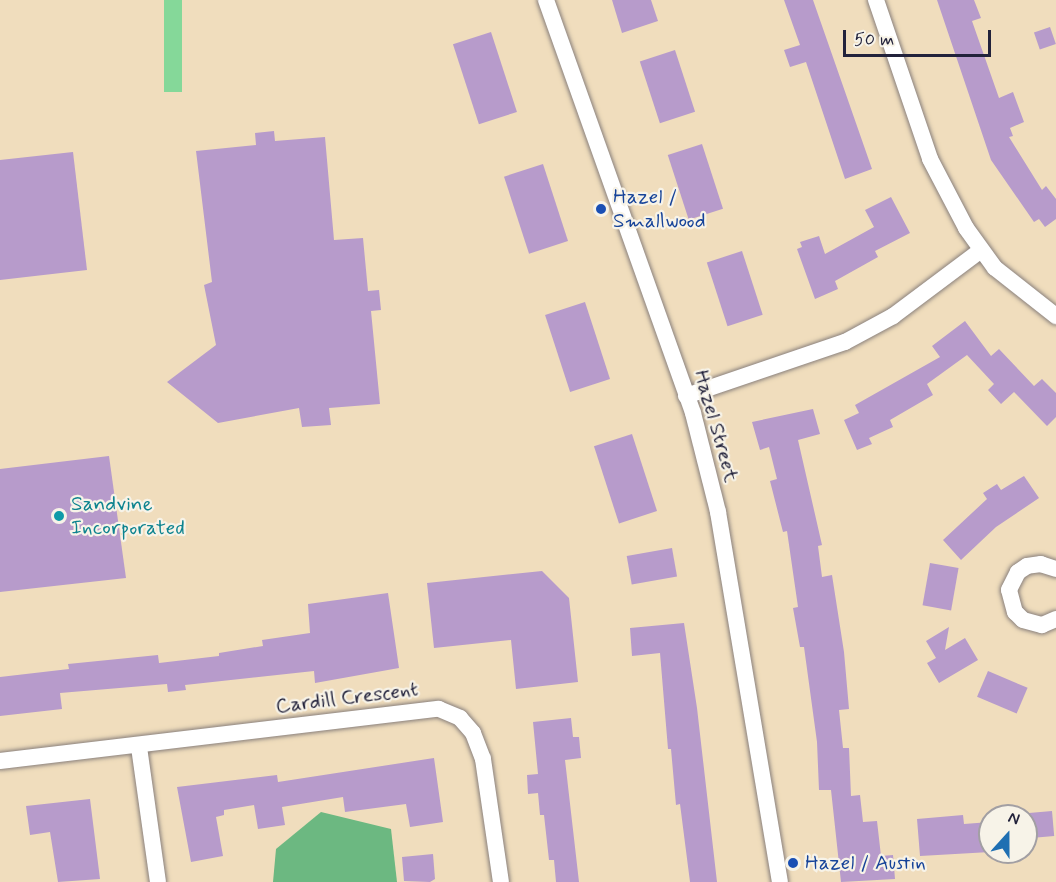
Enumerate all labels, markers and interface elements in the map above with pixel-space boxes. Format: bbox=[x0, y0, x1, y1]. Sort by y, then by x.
scale bar bbox=[846, 18, 994, 56]
text: 50 m bbox=[854, 28, 894, 52]
place label: Hazel / Smallwood bbox=[613, 184, 706, 234]
marker: Hazel / Smallwood bbox=[594, 202, 608, 216]
street label: Hazel Street bbox=[688, 367, 744, 485]
place label: Sandvine Incorporated bbox=[71, 491, 185, 541]
marker: Sandvine Incorporated bbox=[52, 509, 66, 523]
street label: Cardill Crescent bbox=[273, 677, 421, 719]
north arrow bbox=[978, 804, 1038, 864]
text: N bbox=[1005, 807, 1023, 830]
place label: Hazel / Austin bbox=[805, 850, 926, 876]
marker: Hazel / Austin bbox=[786, 856, 800, 870]

